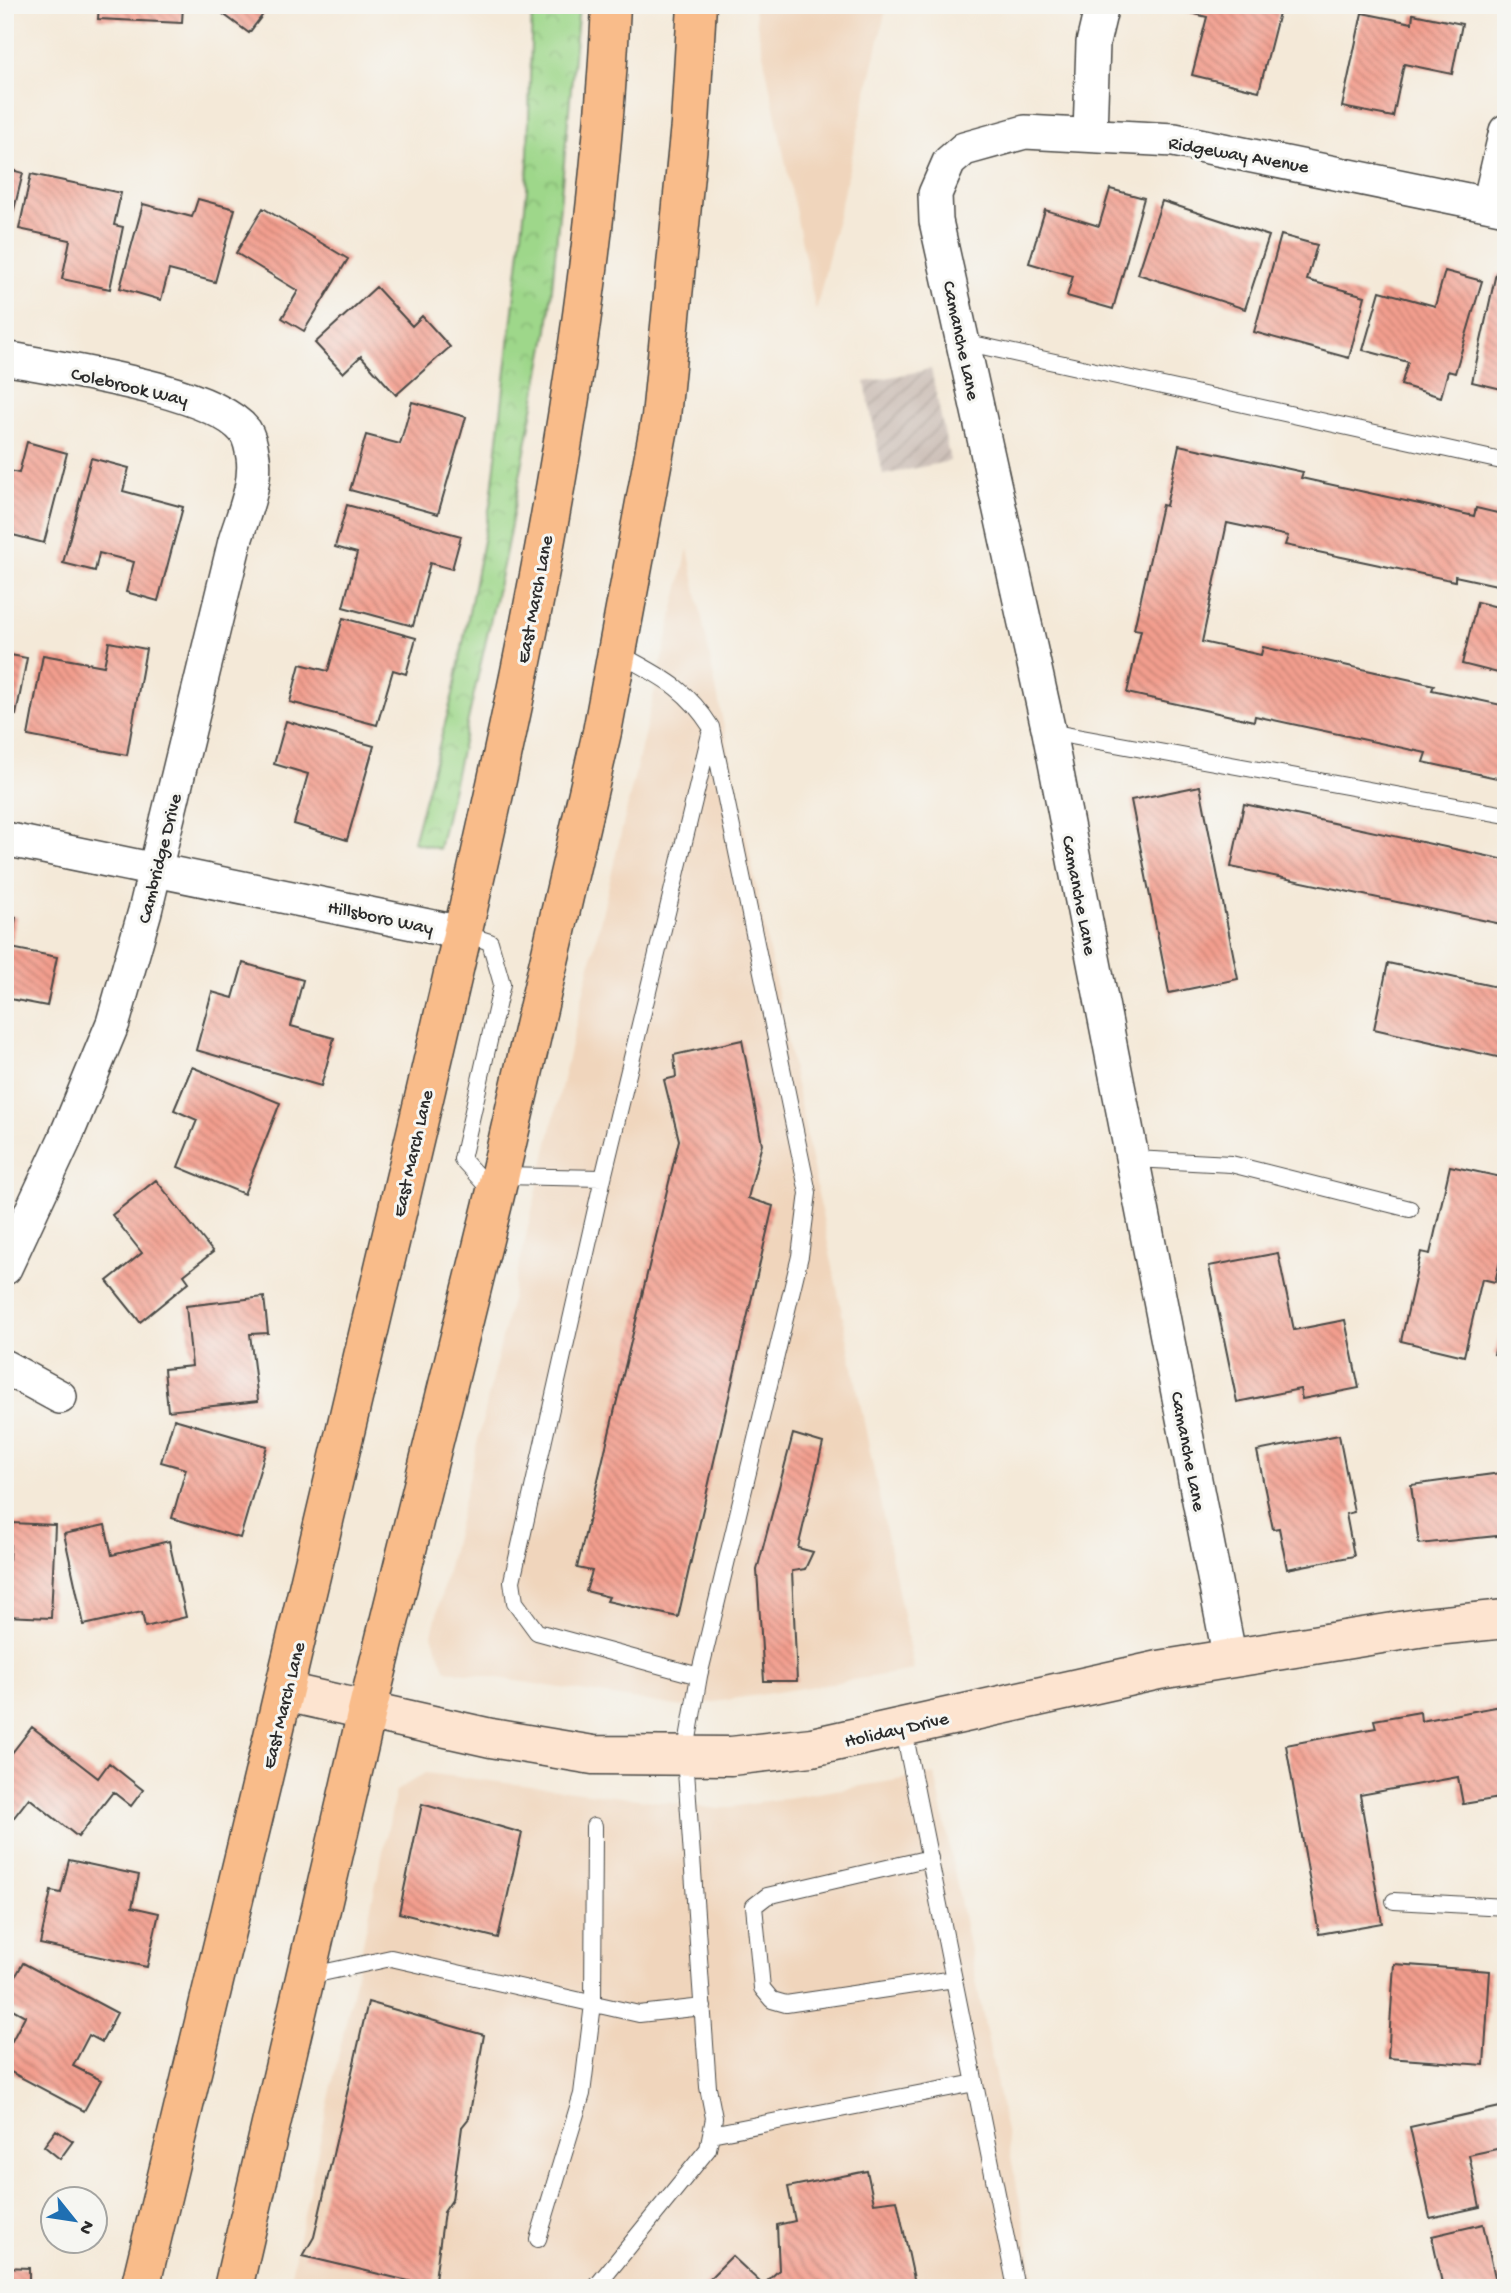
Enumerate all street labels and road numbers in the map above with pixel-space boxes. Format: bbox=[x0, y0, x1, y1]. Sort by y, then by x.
street label: Ridgeway Avenue bbox=[1166, 133, 1311, 180]
street label: Camanche Lane bbox=[936, 279, 983, 403]
street label: Colebrook Way bbox=[68, 364, 191, 413]
street label: East March Lane bbox=[513, 534, 560, 665]
street label: Cambridge Drive bbox=[134, 791, 189, 926]
street label: Camanche Lane bbox=[1055, 834, 1100, 958]
street label: Hillsboro Way bbox=[325, 897, 436, 942]
street label: East March Lane bbox=[389, 1088, 440, 1220]
street label: Camanche Lane bbox=[1164, 1390, 1209, 1514]
street label: East March Lane bbox=[259, 1640, 312, 1772]
street label: Holiday Drive bbox=[843, 1708, 951, 1755]

